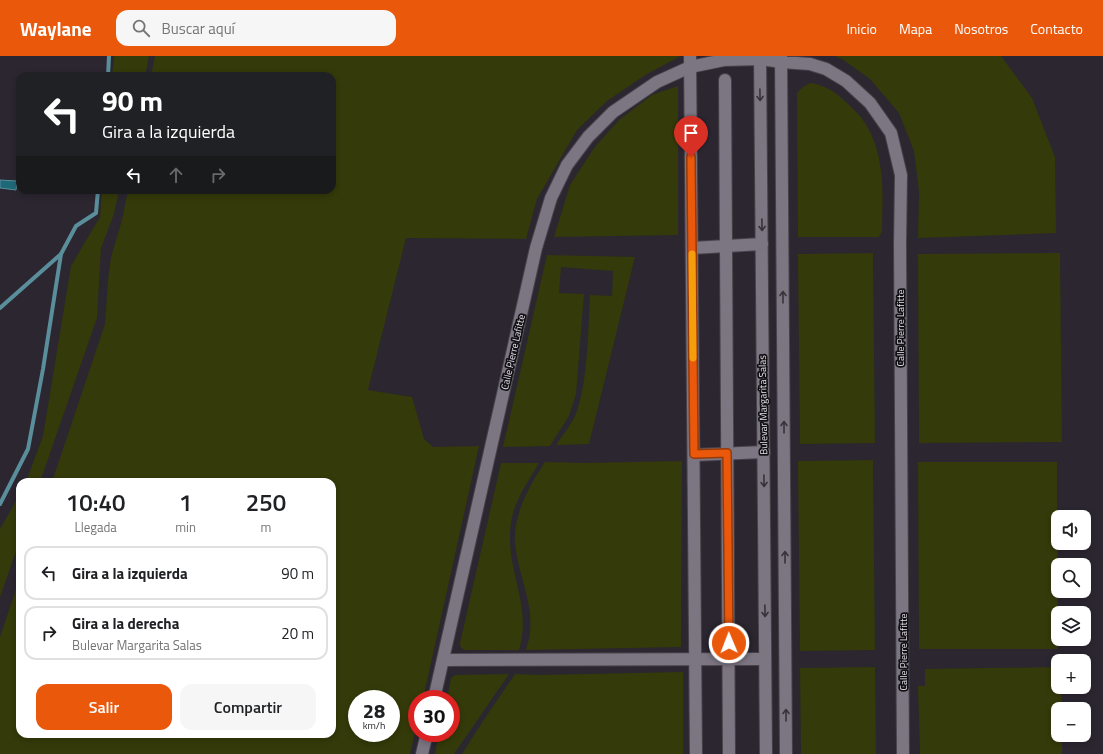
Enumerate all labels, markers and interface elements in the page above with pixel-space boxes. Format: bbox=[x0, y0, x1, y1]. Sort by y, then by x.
search box bbox=[116, 10, 396, 46]
text: Waylane bbox=[20, 14, 92, 43]
icon: search bbox=[130, 17, 152, 39]
text: Buscar aquí bbox=[162, 17, 235, 40]
text: Inicio bbox=[846, 18, 877, 39]
text: Mapa bbox=[899, 18, 932, 39]
text: Nosotros bbox=[954, 18, 1008, 39]
text: Contacto bbox=[1030, 18, 1083, 39]
text: 90 m bbox=[102, 79, 163, 122]
icon: left bbox=[36, 88, 88, 140]
one-way arrow bbox=[756, 88, 764, 101]
pin bbox=[674, 116, 708, 157]
text: Gira a la izquierda bbox=[102, 118, 235, 145]
icon: arrive bbox=[680, 122, 702, 144]
icon: left bbox=[123, 164, 145, 186]
icon: ahead bbox=[165, 164, 187, 186]
icon: right bbox=[207, 164, 229, 186]
one-way arrow bbox=[758, 218, 765, 231]
street label: Calle Pierre Lafitte bbox=[893, 290, 908, 366]
one-way arrow bbox=[779, 291, 786, 304]
street label: Calle Pierre Lafitte bbox=[497, 313, 529, 391]
street label: Bulevar Margarita Salas bbox=[755, 355, 771, 455]
one-way arrow bbox=[780, 421, 788, 434]
one-way arrow bbox=[760, 474, 768, 487]
text: 10:40 bbox=[66, 484, 125, 520]
text: 1 bbox=[179, 484, 192, 520]
text: 250 bbox=[246, 484, 286, 520]
map controls bbox=[1051, 510, 1091, 742]
button: sound bbox=[1051, 510, 1091, 550]
text: Llegada bbox=[74, 517, 117, 537]
text: min bbox=[175, 517, 196, 537]
text: m bbox=[261, 517, 271, 537]
one-way arrow bbox=[781, 551, 789, 564]
button: search bbox=[1051, 558, 1091, 598]
icon: left bbox=[38, 562, 60, 584]
text: Gira a la izquierda bbox=[72, 562, 188, 585]
text: 90 m bbox=[281, 562, 314, 585]
one-way arrow bbox=[761, 604, 769, 617]
button: layers bbox=[1051, 606, 1091, 646]
text: Gira a la derecha bbox=[72, 612, 179, 635]
street label: Calle Pierre Lafitte bbox=[896, 614, 911, 690]
icon: right bbox=[38, 622, 60, 644]
text: 20 m bbox=[281, 622, 314, 645]
position arrow bbox=[708, 622, 750, 664]
text: Bulevar Margarita Salas bbox=[72, 635, 202, 655]
button: + bbox=[1051, 654, 1091, 694]
button: Salir bbox=[36, 684, 172, 730]
button: Compartir bbox=[180, 684, 316, 730]
speed limit sign: 30 bbox=[408, 690, 460, 742]
text: 28 bbox=[363, 695, 385, 726]
button: − bbox=[1051, 702, 1091, 742]
one-way arrow bbox=[782, 709, 790, 722]
text: km/h bbox=[363, 718, 385, 733]

